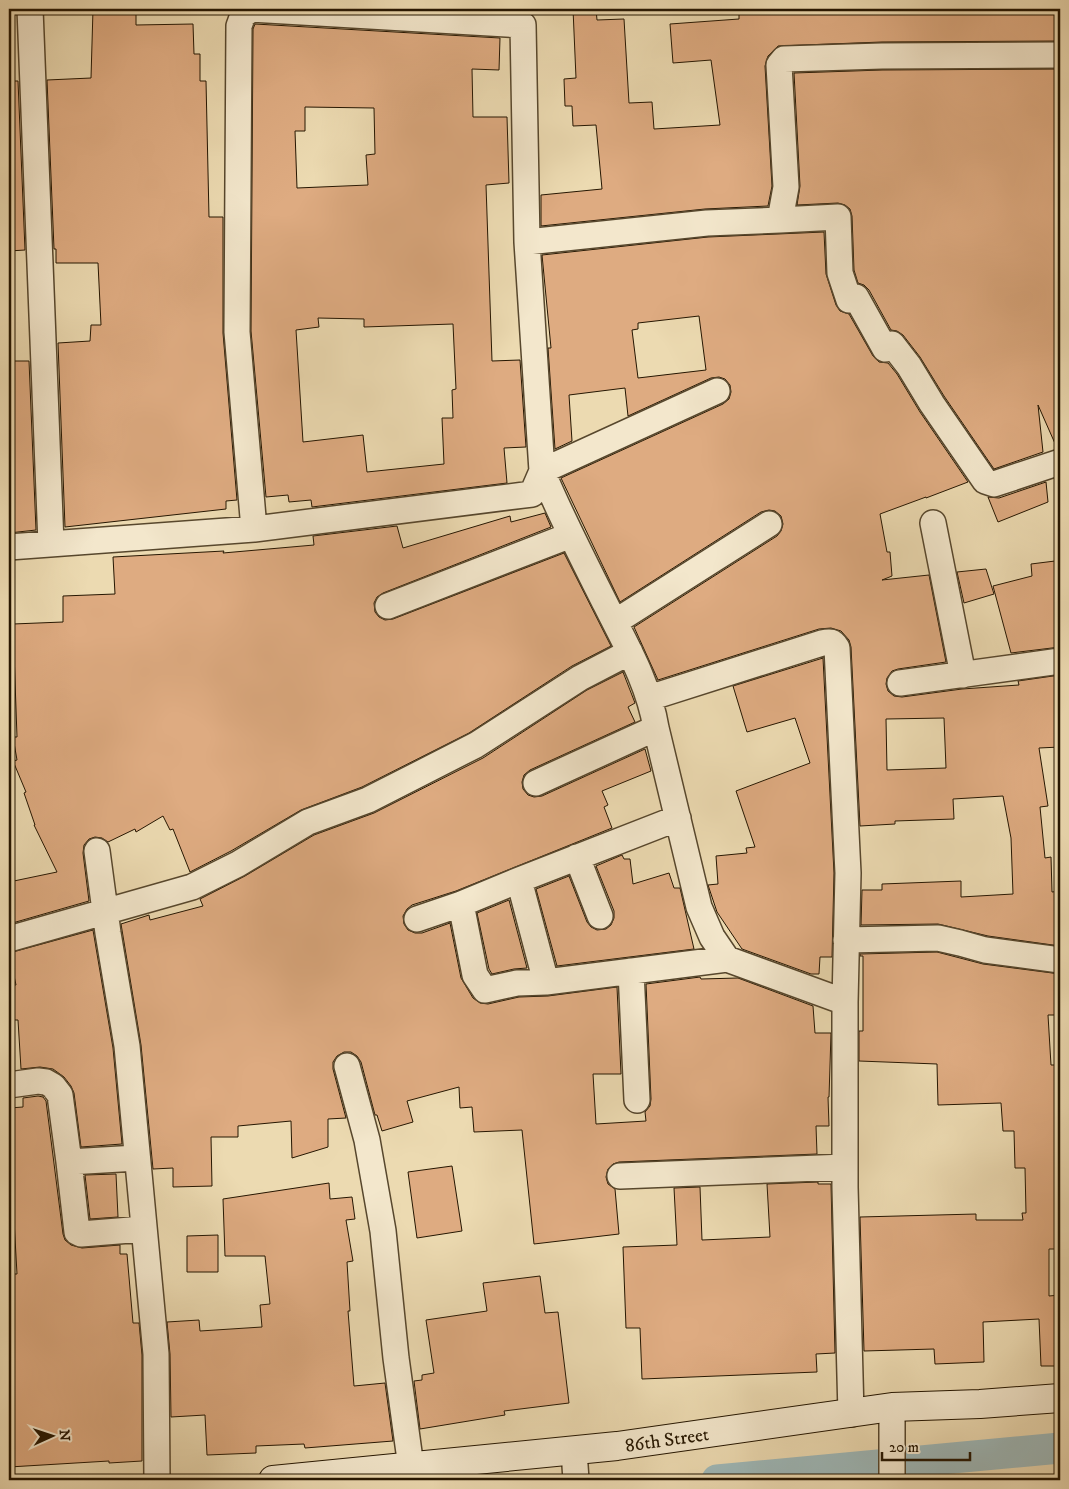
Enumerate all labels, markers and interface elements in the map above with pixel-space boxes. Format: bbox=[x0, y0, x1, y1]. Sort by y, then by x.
north arrow bbox=[28, 1412, 78, 1462]
street label: 86th Street bbox=[624, 1423, 710, 1458]
text: N bbox=[55, 1429, 73, 1442]
scale bar bbox=[882, 1429, 969, 1461]
text: 20 m bbox=[889, 1438, 919, 1457]

